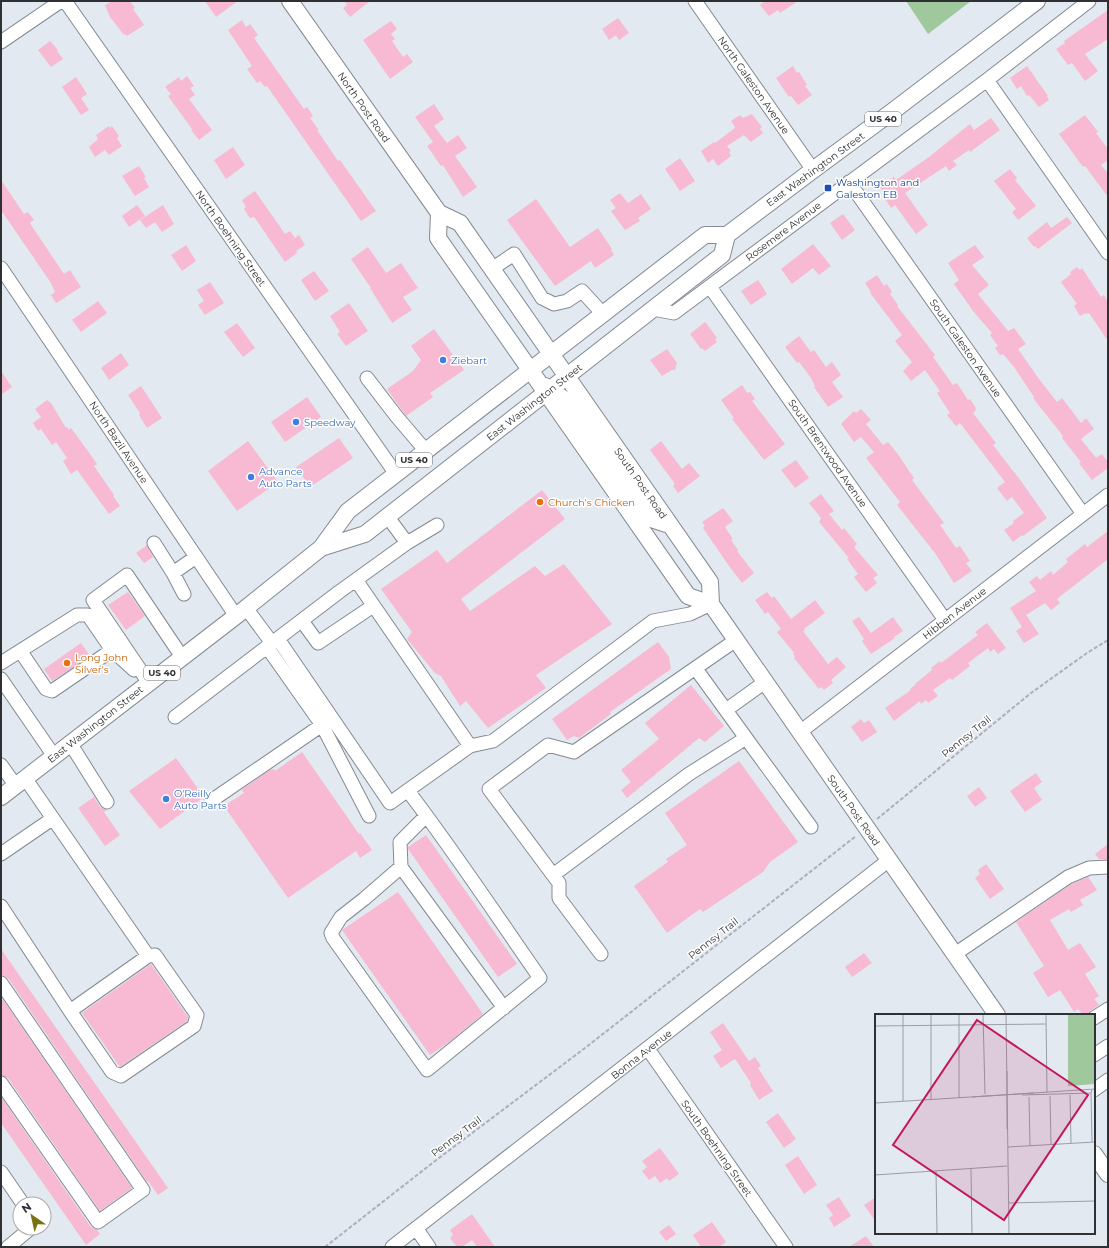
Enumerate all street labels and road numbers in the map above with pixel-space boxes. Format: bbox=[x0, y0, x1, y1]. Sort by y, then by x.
street label: North Galeston Avenue bbox=[715, 34, 792, 137]
street label: North Post Road bbox=[334, 70, 393, 145]
road number: US 40 bbox=[865, 112, 901, 126]
street label: East Washington Street bbox=[764, 129, 867, 209]
street label: North Boehning Street bbox=[192, 188, 269, 289]
street label: Rosemere Avenue bbox=[743, 199, 824, 264]
street label: South Galeston Avenue bbox=[927, 297, 1004, 400]
street label: East Washington Street bbox=[484, 361, 585, 444]
street label: South Brentwood Avenue bbox=[785, 397, 870, 510]
street label: North Bazil Avenue bbox=[86, 399, 151, 486]
street label: South Post Road bbox=[611, 445, 670, 521]
road number: US 40 bbox=[396, 453, 432, 467]
street label: Hibben Avenue bbox=[920, 584, 989, 642]
road number: US 40 bbox=[144, 666, 180, 680]
street label: East Washington Street bbox=[45, 683, 146, 766]
street label: Pennsy Trail bbox=[939, 712, 994, 760]
street label: South Post Road bbox=[824, 772, 883, 848]
street label: Pennsy Trail bbox=[686, 915, 741, 962]
street label: Bonna Avenue bbox=[608, 1027, 674, 1082]
street label: South Boehning Street bbox=[678, 1097, 755, 1199]
street label: Pennsy Trail bbox=[428, 1113, 484, 1160]

